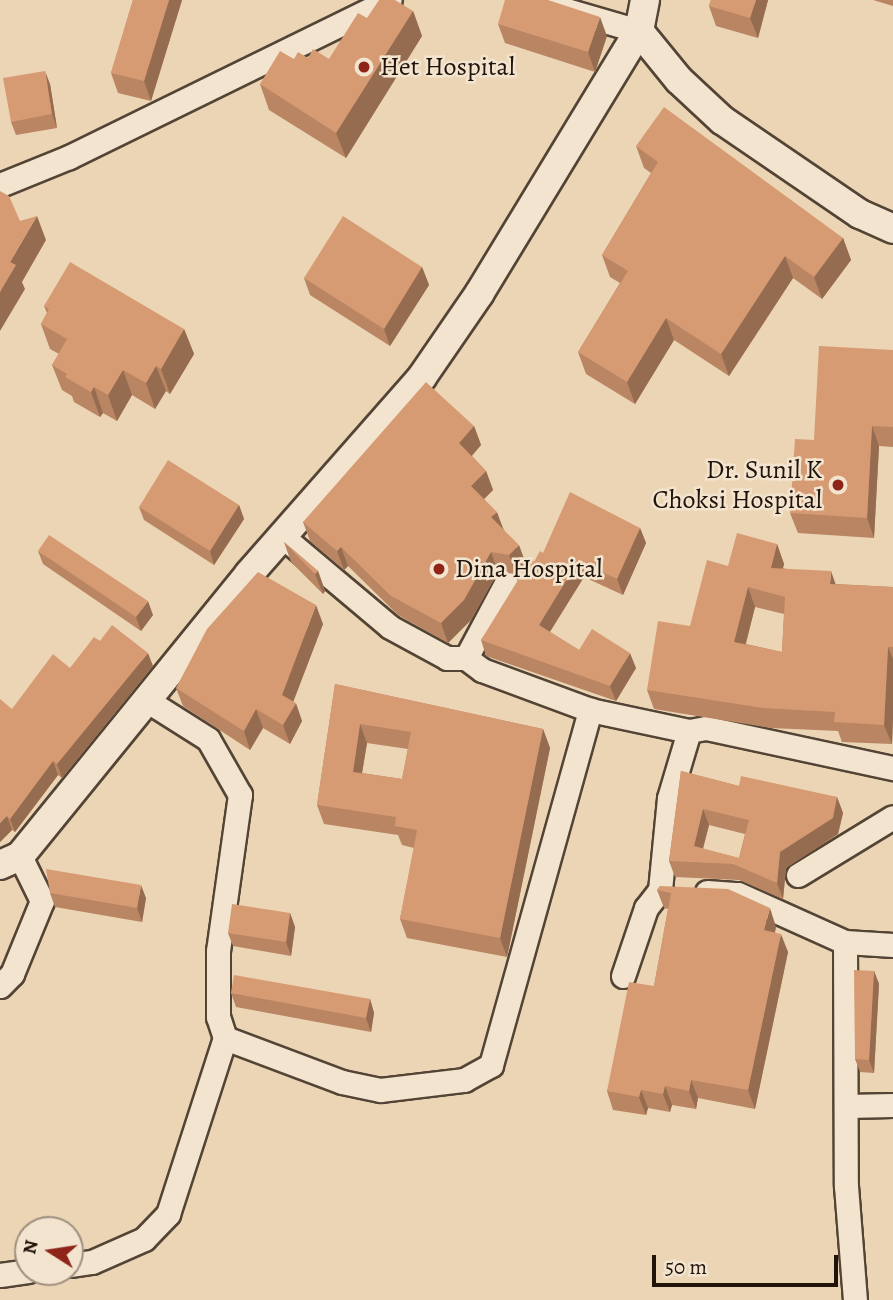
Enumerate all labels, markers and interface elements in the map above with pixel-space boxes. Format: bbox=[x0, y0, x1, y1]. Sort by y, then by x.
place label: Het Hospital bbox=[380, 51, 515, 83]
marker: Het Hospital bbox=[354, 57, 374, 77]
place label: Dr. Sunil K Choksi Hospital bbox=[652, 454, 822, 516]
marker: Dr. Sunil K Choksi Hospital bbox=[828, 475, 848, 495]
place label: Dina Hospital bbox=[455, 553, 603, 585]
marker: Dina Hospital bbox=[429, 559, 449, 579]
north arrow bbox=[14, 1216, 84, 1286]
text: N bbox=[16, 1238, 45, 1257]
scale bar bbox=[655, 1240, 840, 1284]
text: 50 m bbox=[665, 1253, 707, 1281]

